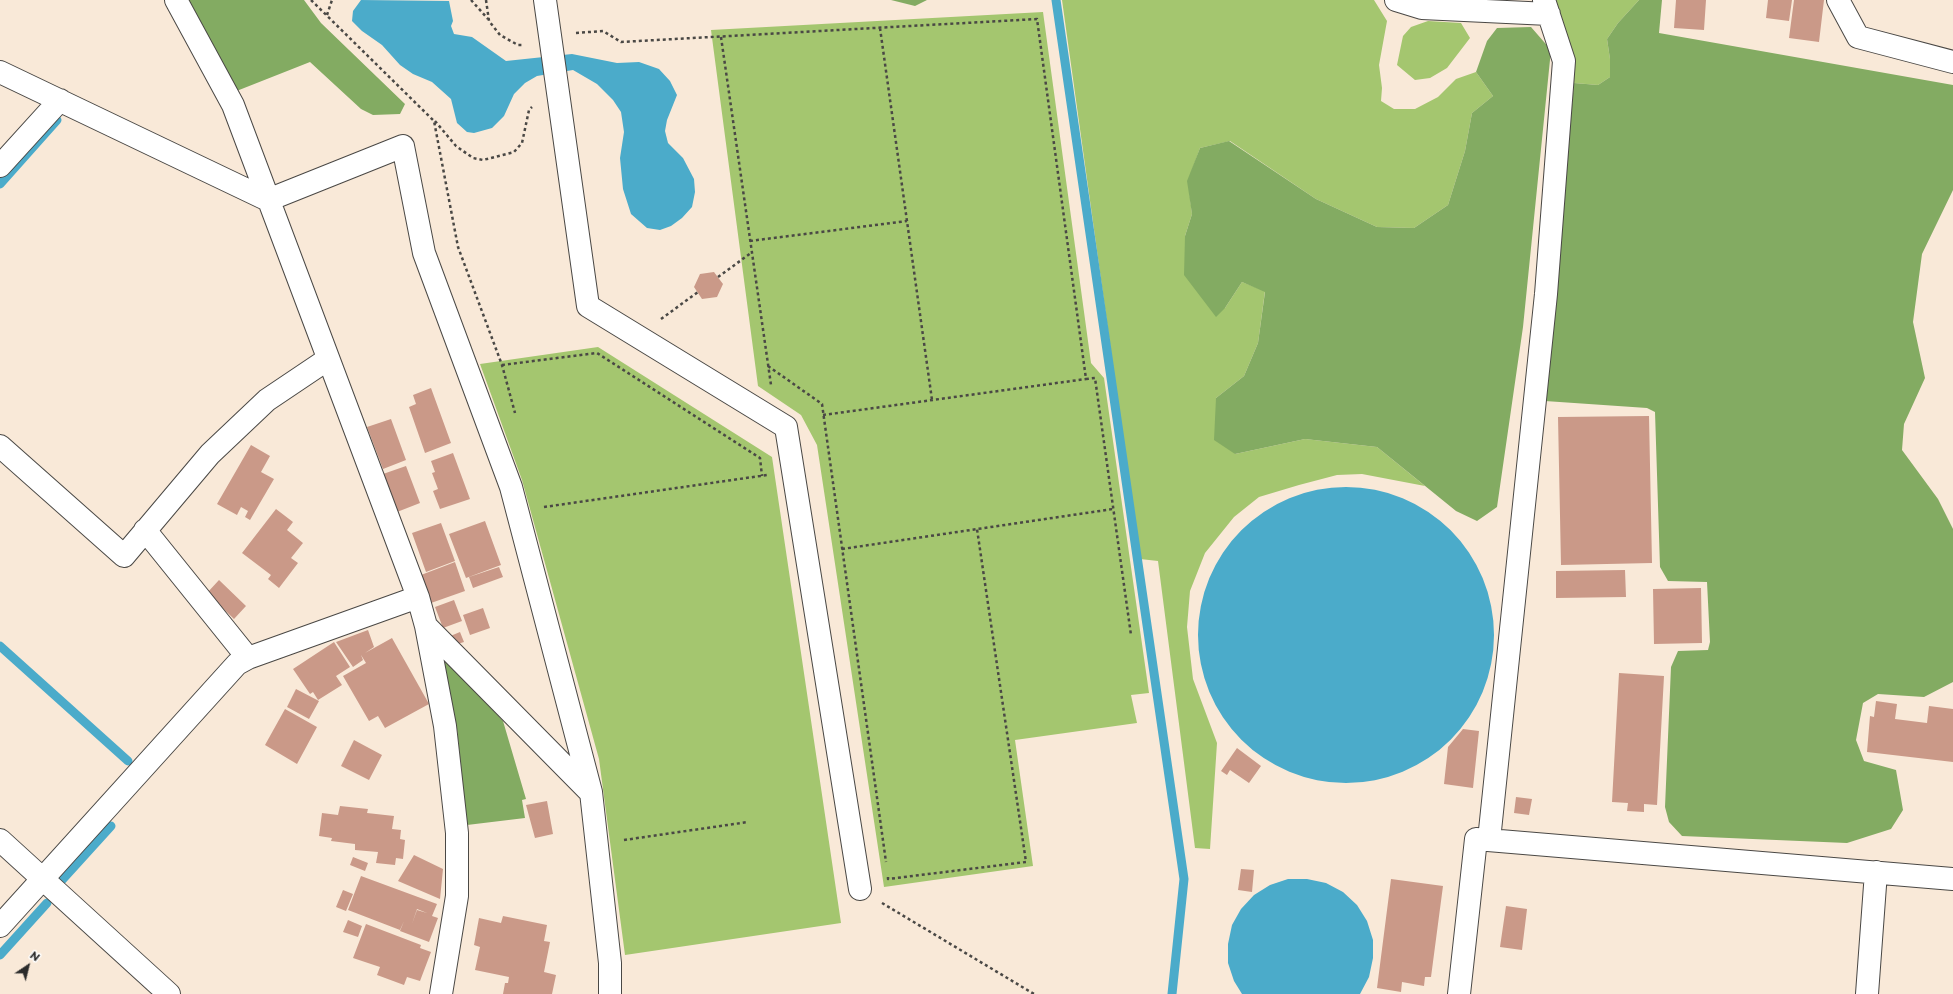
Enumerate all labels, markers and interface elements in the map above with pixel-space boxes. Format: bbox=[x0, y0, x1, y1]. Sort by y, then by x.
north arrow bbox=[8, 946, 48, 986]
text: N bbox=[27, 946, 44, 965]

